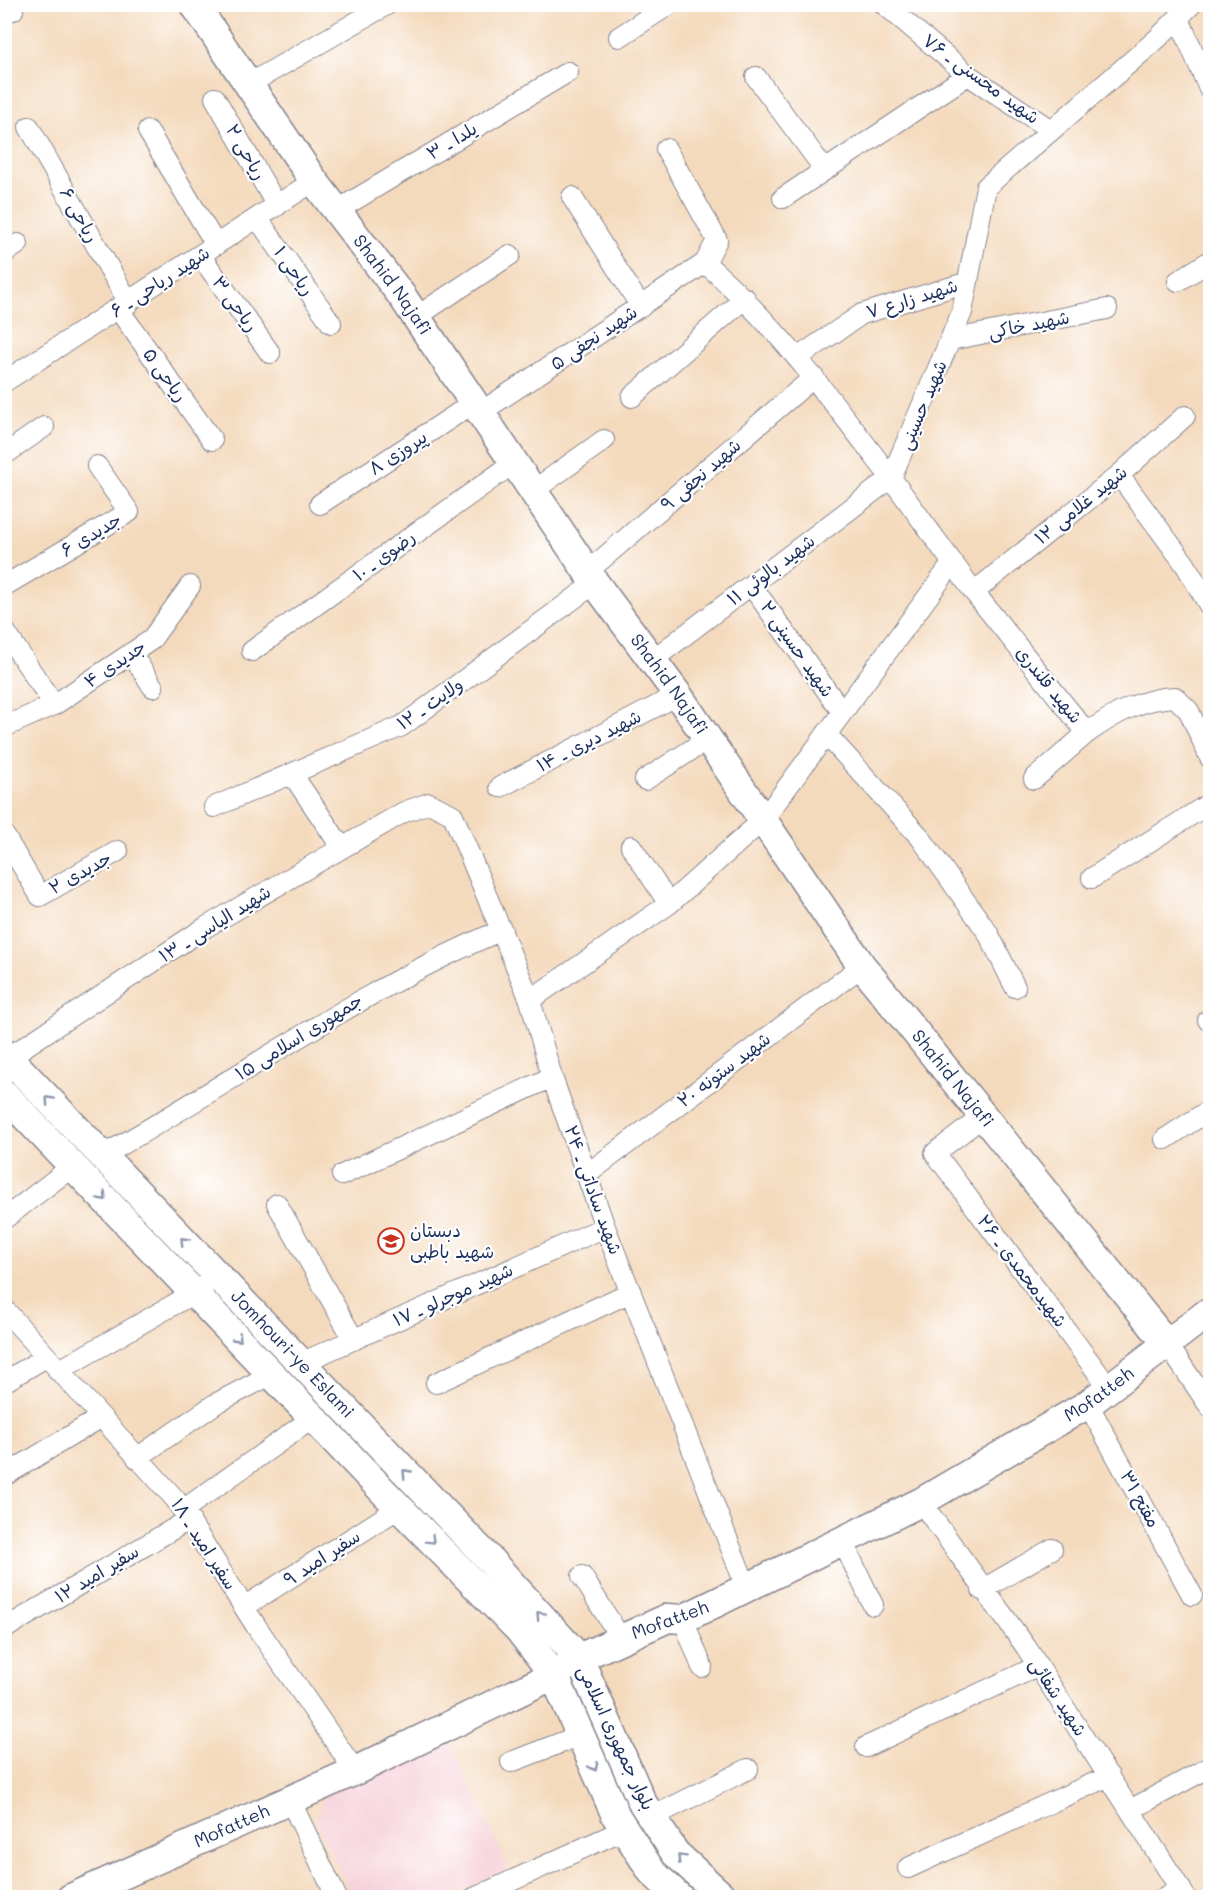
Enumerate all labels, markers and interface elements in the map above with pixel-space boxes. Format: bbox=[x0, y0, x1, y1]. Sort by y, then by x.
street label: شهید محسنی ـ ۷۶ bbox=[918, 28, 1045, 129]
street label: یلدا ـ ۳ bbox=[422, 116, 481, 165]
street label: ریاحی ۲ bbox=[221, 119, 272, 184]
street label: ریاحی ۶ bbox=[55, 183, 105, 246]
street label: Shahid Najafi bbox=[348, 229, 438, 339]
street label: شهید ریاحی ـ ۶ bbox=[105, 240, 214, 322]
street label: ریاحی ۱ bbox=[269, 241, 321, 300]
street label: ریاحی ۳ bbox=[207, 271, 264, 336]
street label: شهید زارع ۷ bbox=[863, 273, 961, 324]
street label: شهید نجفی ۵ bbox=[545, 299, 642, 375]
street label: شهید خاکی bbox=[986, 304, 1071, 344]
street label: ریاحی ۵ bbox=[138, 343, 194, 406]
street label: شهید حسینی bbox=[892, 356, 952, 453]
street label: پیروزی ۸ bbox=[364, 424, 432, 481]
street label: شهید نجفی ۹ bbox=[655, 433, 746, 516]
street label: شهید غلامی ۱۲ bbox=[1029, 459, 1132, 549]
street label: جدیدی ۶ bbox=[56, 507, 125, 562]
street label: رضوی ـ ۱۰ bbox=[347, 524, 420, 586]
street label: شهید بالوئی ۱۱ bbox=[721, 528, 820, 611]
street label: شهید حسینی ۲ bbox=[756, 595, 840, 702]
street label: Shahid Najafi bbox=[626, 628, 714, 739]
street label: جدیدی ۴ bbox=[79, 634, 150, 693]
street label: شهید قلندری bbox=[1011, 641, 1088, 728]
street label: ولایت ـ ۱۲ bbox=[392, 672, 467, 735]
street label: شهید دیری ـ ۱۴ bbox=[532, 703, 645, 777]
street label: جدیدی ۲ bbox=[44, 845, 115, 899]
street label: شهید الیاسی ـ ۱۳ bbox=[154, 879, 275, 967]
street label: جمهوری اسلامی ۱۵ bbox=[230, 987, 367, 1086]
street label: Shahid Najafi bbox=[907, 1024, 1000, 1132]
street label: شهید ستونه ۲۰ bbox=[672, 1026, 775, 1112]
one-way arrow bbox=[46, 1097, 57, 1108]
street label: شهید ساداتی ـ ۲۴ bbox=[559, 1122, 628, 1257]
one-way arrow bbox=[96, 1191, 107, 1201]
street label: شهیدمحمدی ـ ۲۶ bbox=[973, 1209, 1073, 1332]
place label: دبستان شهید باطبی bbox=[410, 1218, 494, 1263]
school or university icon: دبستان شهید باطبی bbox=[376, 1226, 406, 1256]
one-way arrow bbox=[180, 1238, 191, 1248]
street label: شهید موجرلو ـ ۱۷ bbox=[389, 1257, 517, 1332]
street label: Jomhouri-ye Eslami bbox=[226, 1284, 360, 1423]
one-way arrow bbox=[231, 1332, 242, 1342]
street label: Mofatteh bbox=[1059, 1361, 1138, 1427]
street label: مفتح ۳۱ bbox=[1114, 1466, 1166, 1532]
one-way arrow bbox=[403, 1469, 414, 1480]
street label: سفیر امید ـ ۱۸ bbox=[166, 1493, 243, 1594]
street label: سفیر امید ۹ bbox=[278, 1523, 364, 1591]
one-way arrow bbox=[424, 1533, 434, 1544]
street label: سفیر امید ۱۲ bbox=[50, 1539, 143, 1608]
street label: Mofatteh bbox=[628, 1594, 712, 1644]
one-way arrow bbox=[536, 1611, 547, 1621]
street label: شهید شفائی bbox=[1025, 1653, 1093, 1740]
street label: بلوار جمهوری اسلامی bbox=[572, 1661, 661, 1814]
one-way arrow bbox=[587, 1761, 599, 1772]
street label: Mofatteh bbox=[190, 1798, 273, 1853]
one-way arrow bbox=[677, 1854, 688, 1864]

